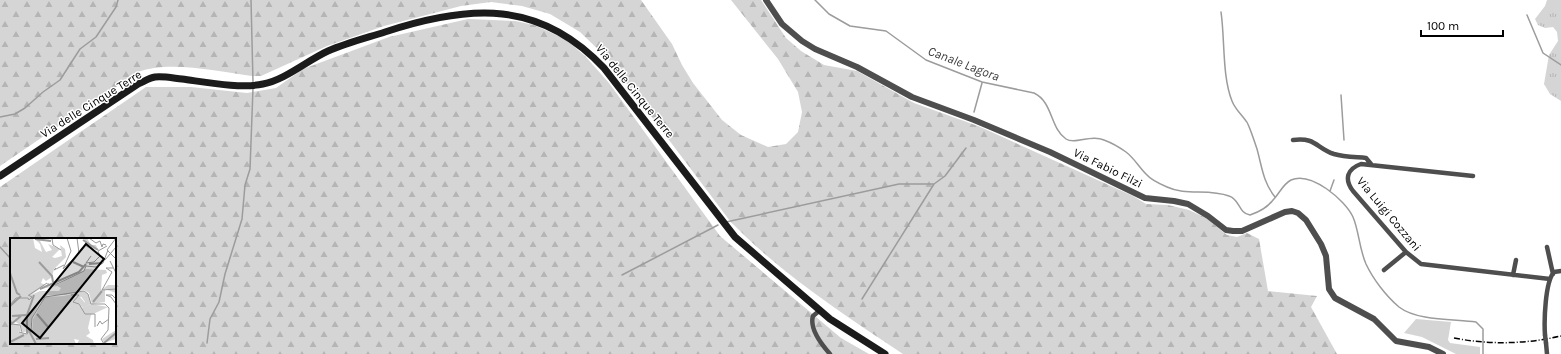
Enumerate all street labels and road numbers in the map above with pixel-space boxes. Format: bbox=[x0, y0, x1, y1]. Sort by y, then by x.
street label: Via delle Cinque Terre bbox=[593, 41, 677, 141]
street label: Via delle Cinque Terre bbox=[38, 67, 144, 141]
street label: Via Fabio Filzi bbox=[1071, 145, 1145, 191]
street label: Via Luigi Cozzani bbox=[1354, 174, 1424, 254]

